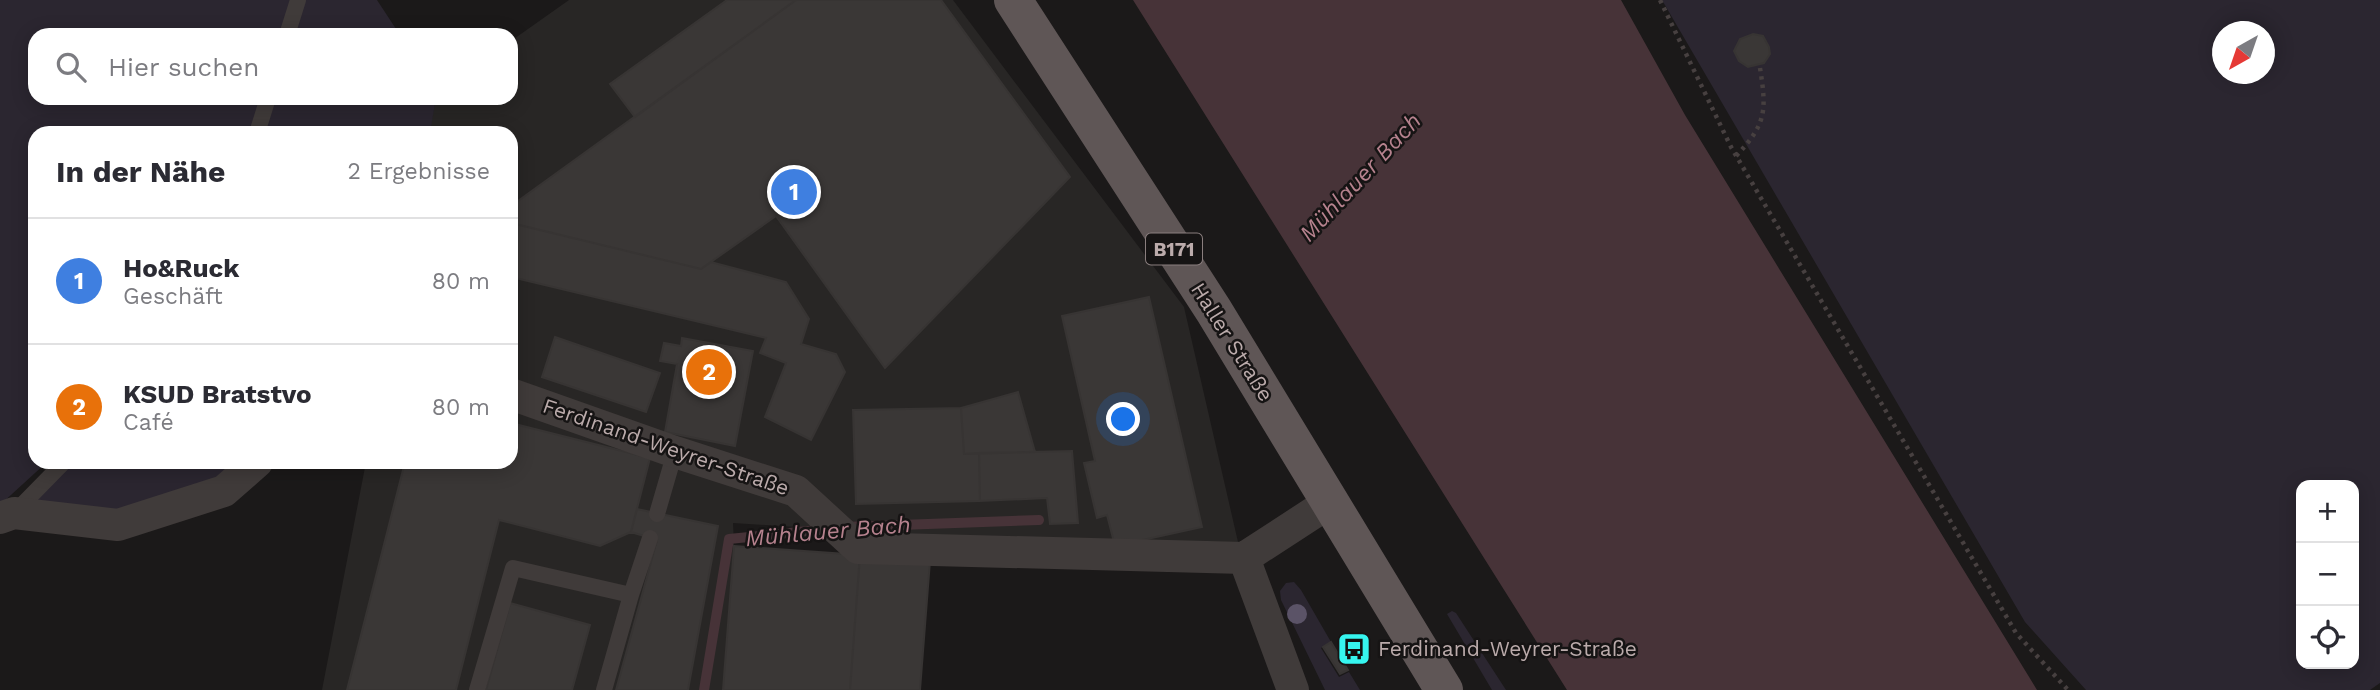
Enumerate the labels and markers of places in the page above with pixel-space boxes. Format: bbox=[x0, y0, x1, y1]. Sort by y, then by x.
pin: 1 bbox=[771, 166, 817, 218]
pin: 2 bbox=[686, 346, 732, 398]
bus stop icon: Ferdinand-Weyrer-Straße bbox=[1335, 630, 1373, 668]
place label: Ferdinand-Weyrer-Straße bbox=[1378, 636, 1637, 661]

